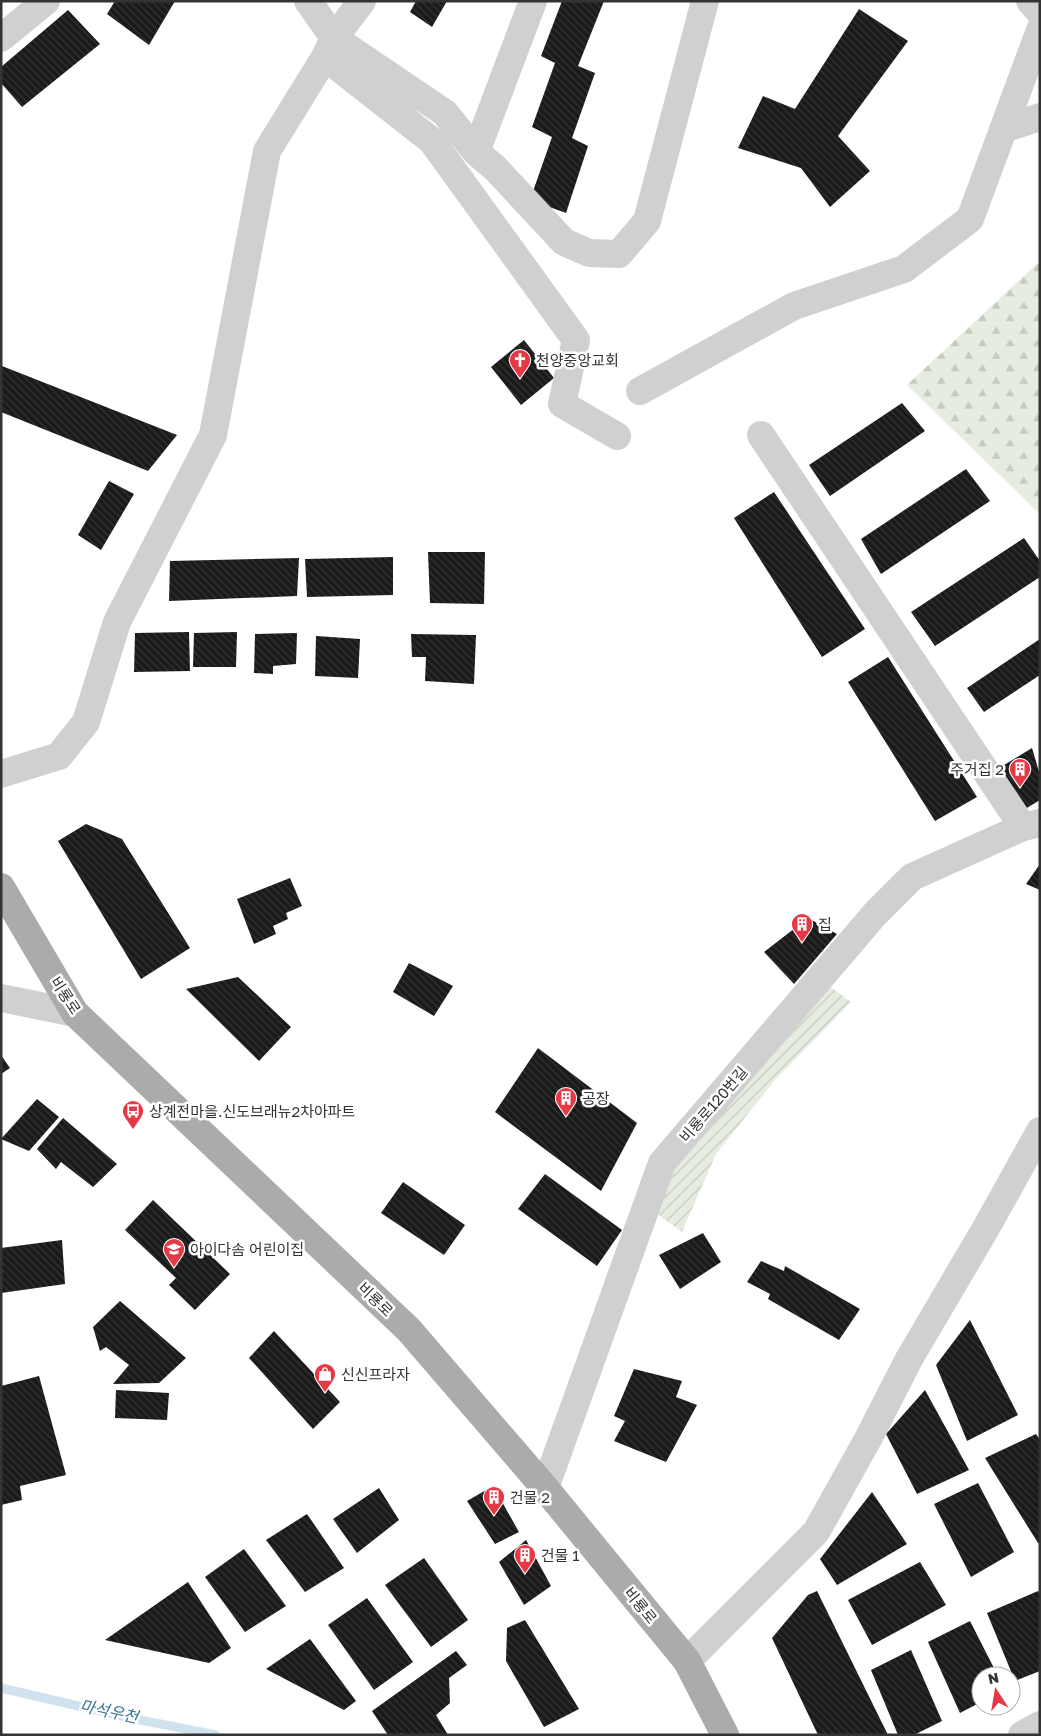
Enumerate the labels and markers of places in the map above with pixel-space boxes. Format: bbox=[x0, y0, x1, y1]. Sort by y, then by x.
church icon: 천양중앙교회 bbox=[508, 348, 532, 379]
place label: 천양중앙교회 bbox=[536, 351, 619, 369]
building icon: 주거집 2 bbox=[1008, 757, 1032, 788]
place label: 주거집 2 bbox=[950, 760, 1004, 778]
building icon: 집 bbox=[790, 912, 814, 943]
place label: 집 bbox=[818, 915, 832, 933]
building icon: 공장 bbox=[554, 1086, 578, 1117]
place label: 공장 bbox=[582, 1089, 610, 1107]
bus stop icon: 상계전마을.신도브래뉴2차아파트 bbox=[121, 1099, 145, 1130]
place label: 상계전마을.신도브래뉴2차아파트 bbox=[149, 1102, 356, 1120]
school or university icon: 아이다솜 어린이집 bbox=[162, 1237, 186, 1268]
place label: 아이다솜 어린이집 bbox=[190, 1240, 304, 1258]
shop icon: 신신프라자 bbox=[313, 1362, 337, 1393]
place label: 신신프라자 bbox=[341, 1365, 410, 1383]
building icon: 건물 2 bbox=[482, 1485, 506, 1516]
place label: 건물 2 bbox=[510, 1488, 550, 1506]
building icon: 건물 1 bbox=[513, 1543, 537, 1574]
place label: 건물 1 bbox=[541, 1546, 580, 1564]

